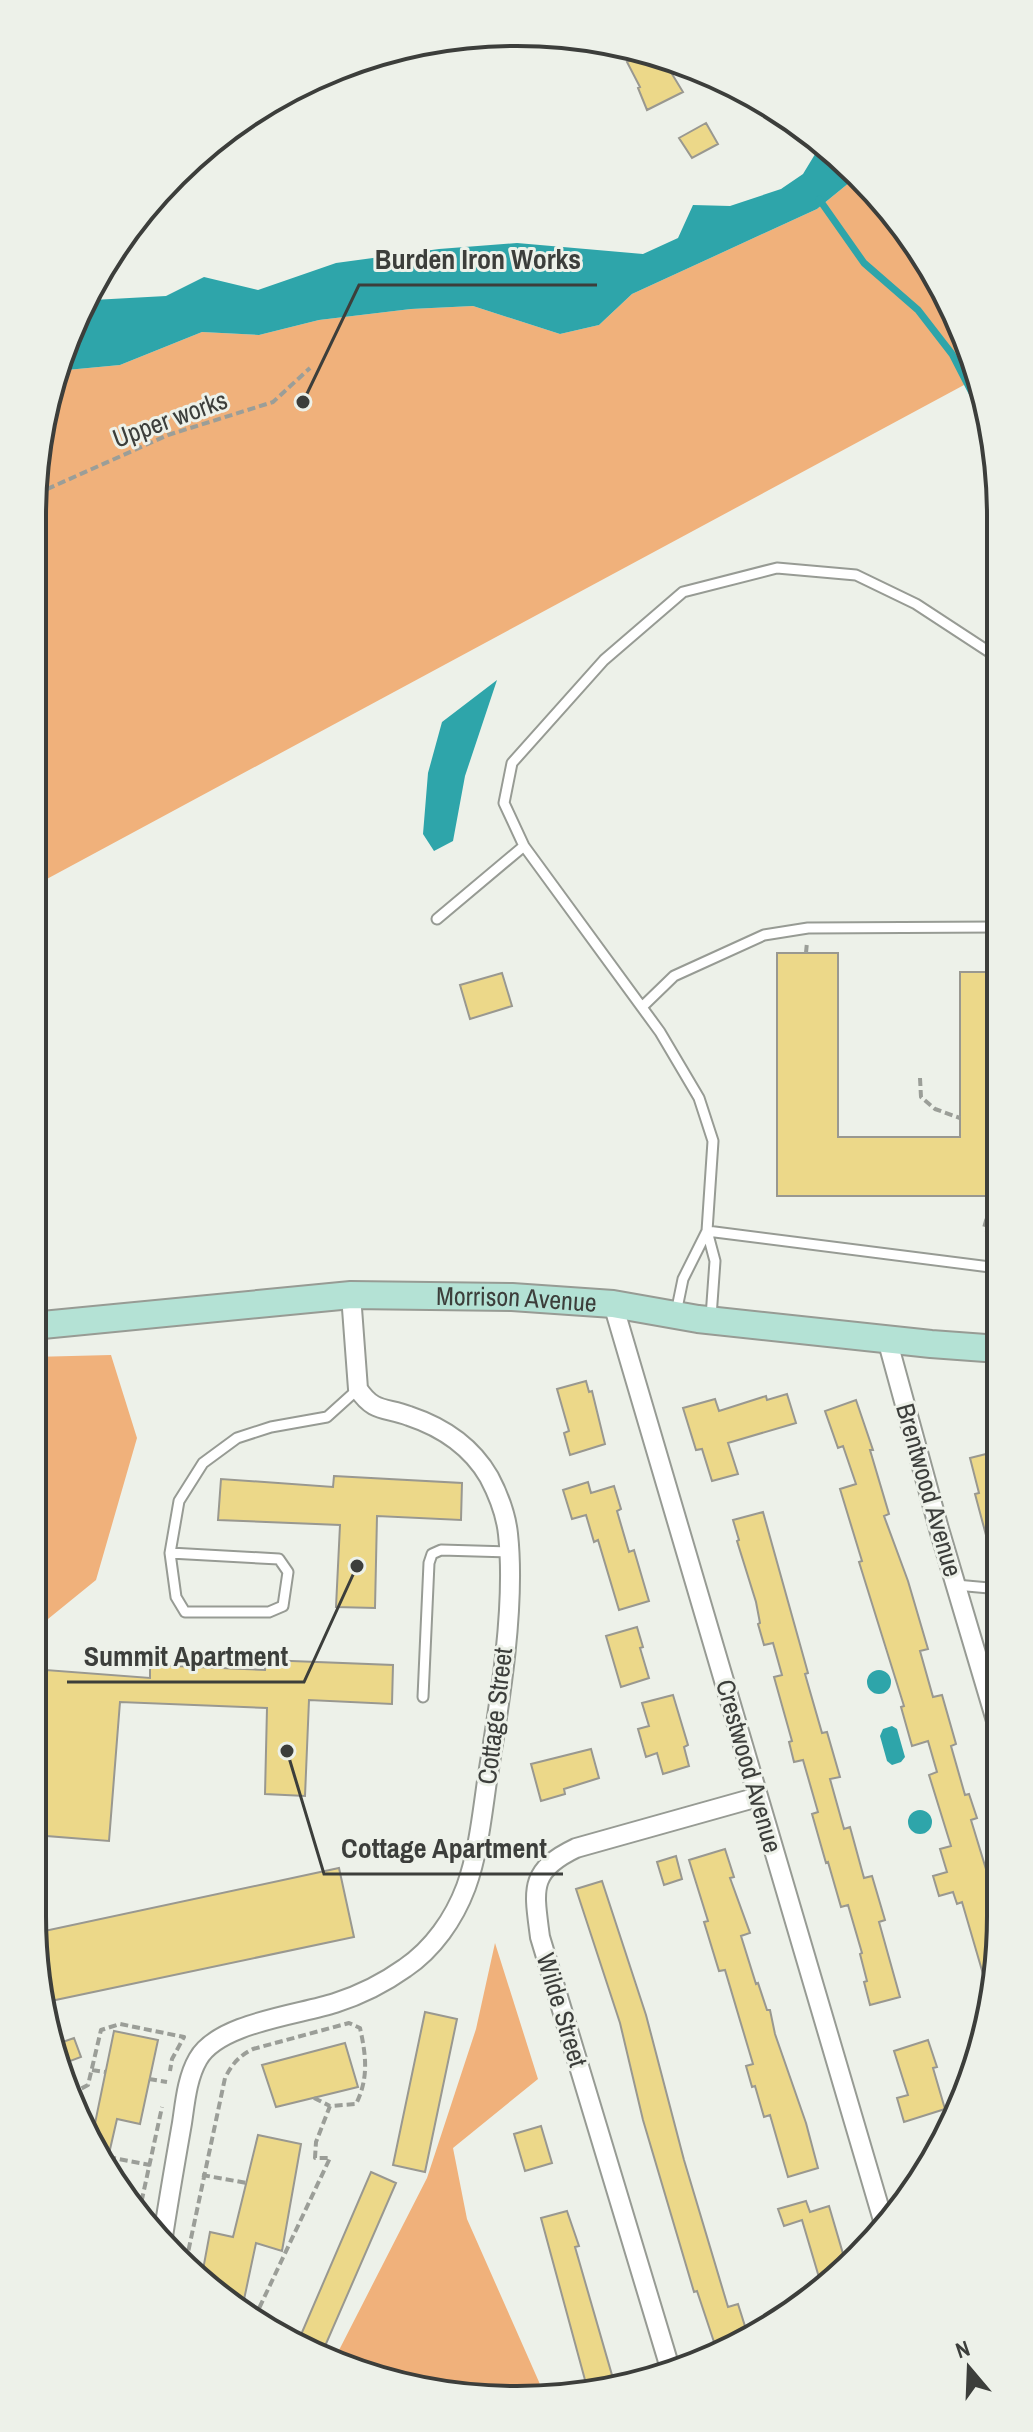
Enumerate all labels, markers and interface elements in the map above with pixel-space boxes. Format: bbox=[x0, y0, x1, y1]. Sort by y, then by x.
callout: Burden Iron Works bbox=[359, 233, 597, 285]
text: Burden Iron Works bbox=[375, 240, 581, 278]
street label: Upper works bbox=[108, 382, 232, 455]
street label: Morrison Avenue bbox=[436, 1278, 598, 1320]
street label: Brentwood Avenue bbox=[888, 1399, 971, 1581]
callout: Summit Apartment bbox=[67, 1630, 304, 1682]
text: Summit Apartment bbox=[84, 1637, 289, 1675]
street label: Cottage Street bbox=[469, 1646, 520, 1786]
street label: Crestwood Avenue bbox=[708, 1675, 791, 1857]
callout: Cottage Apartment bbox=[324, 1822, 563, 1874]
text: Cottage Apartment bbox=[341, 1829, 547, 1867]
street label: Wilde Street bbox=[529, 1949, 596, 2071]
north arrow bbox=[929, 2328, 1009, 2408]
text: N bbox=[951, 2333, 974, 2365]

